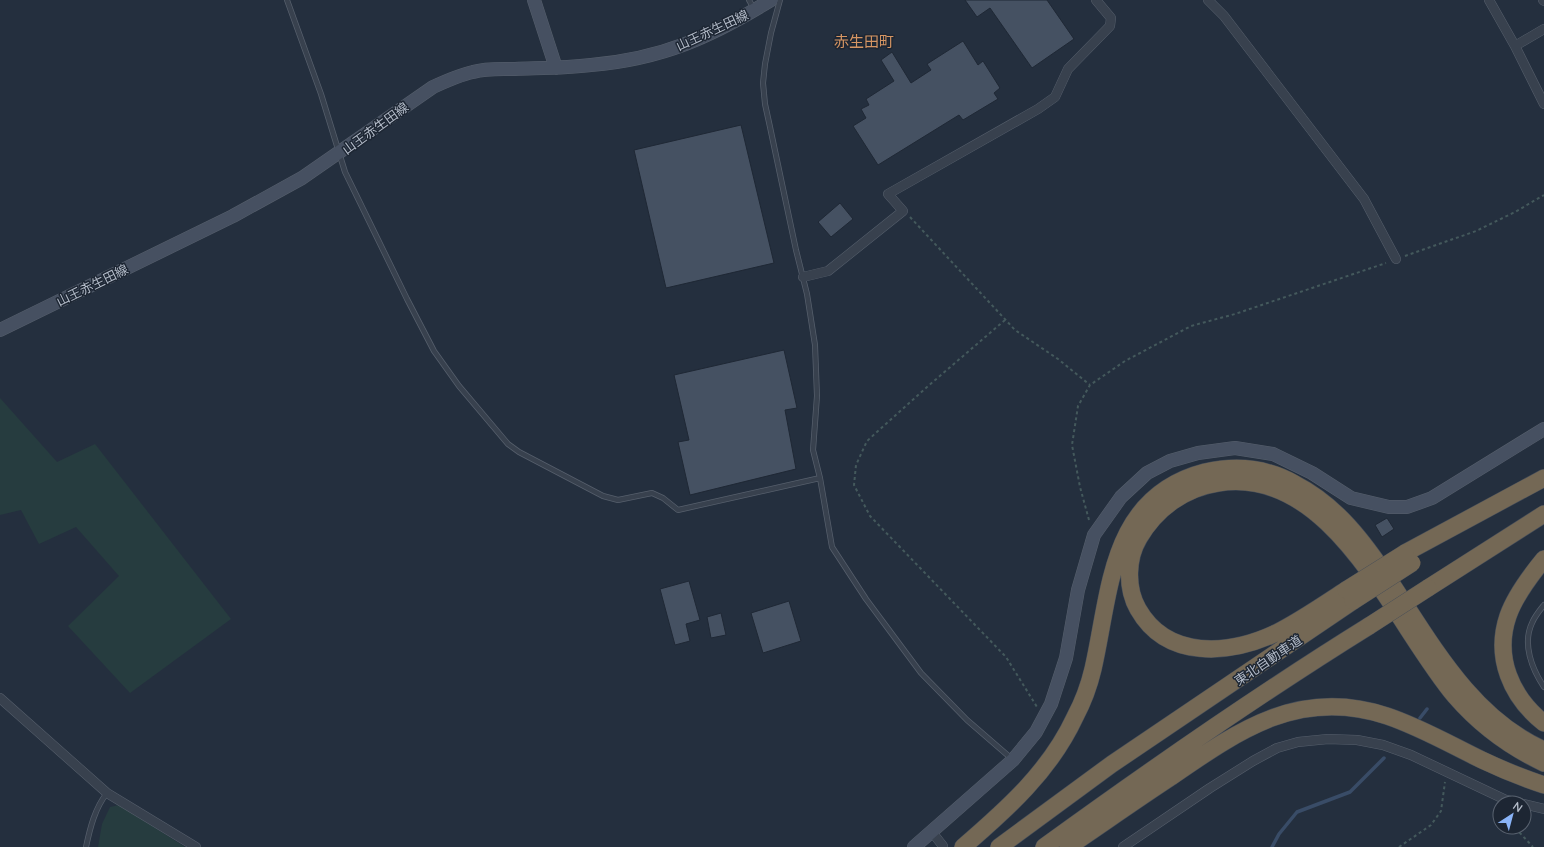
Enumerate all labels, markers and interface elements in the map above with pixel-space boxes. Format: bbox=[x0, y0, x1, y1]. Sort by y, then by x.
street label: 山王赤生田線 bbox=[673, 6, 751, 54]
district label: 赤生田町 bbox=[834, 32, 894, 50]
street label: 山王赤生田線 bbox=[339, 99, 411, 157]
street label: 山王赤生田線 bbox=[53, 261, 131, 309]
street label: 東北自動車道 bbox=[1231, 632, 1305, 688]
north arrow bbox=[1492, 795, 1532, 835]
text: N bbox=[1511, 799, 1525, 814]

